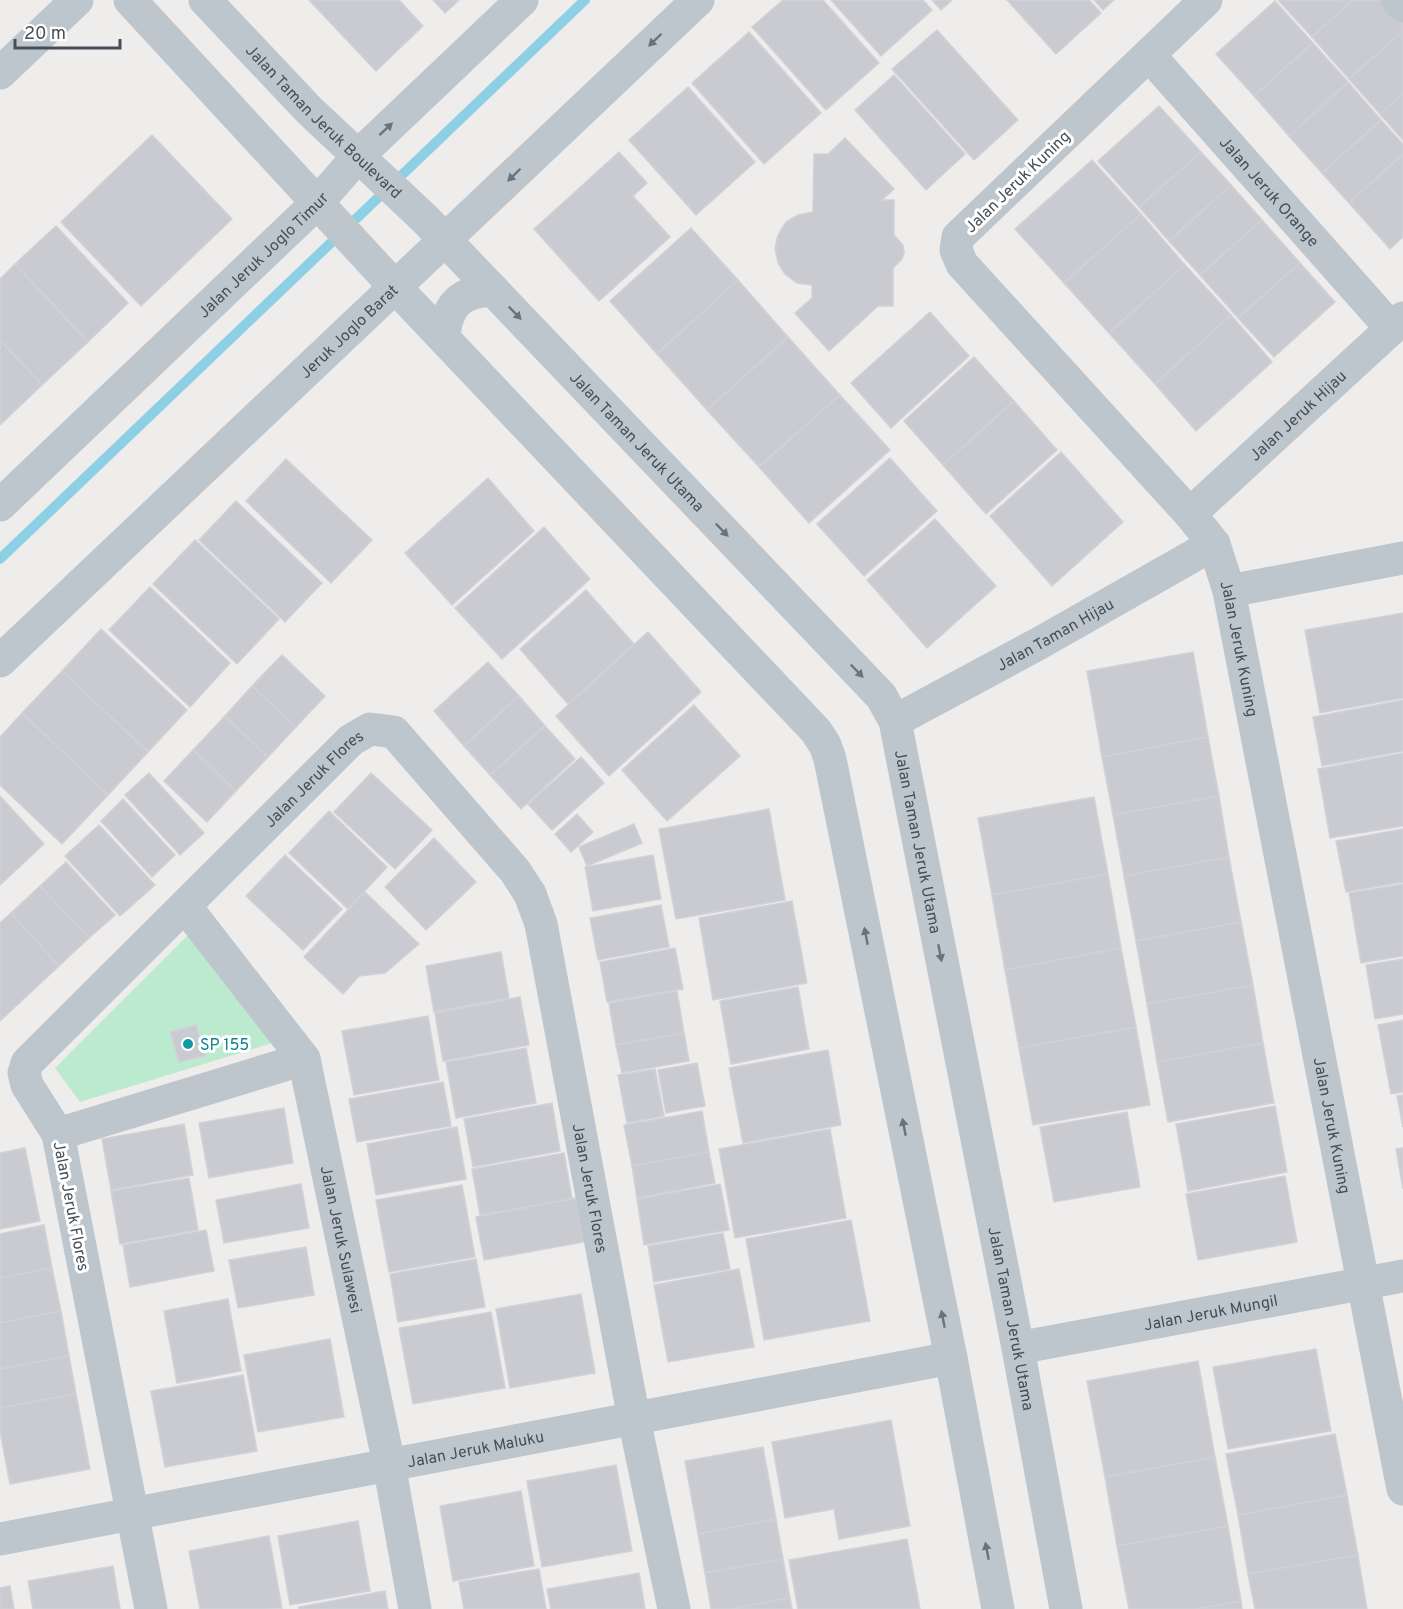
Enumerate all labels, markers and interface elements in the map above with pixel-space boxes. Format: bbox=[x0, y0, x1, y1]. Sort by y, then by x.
scale bar bbox=[15, 12, 120, 50]
text: 20 m bbox=[24, 23, 66, 46]
one-way arrow bbox=[649, 33, 663, 47]
street label: Jalan Taman Jeruk Boulevard bbox=[240, 41, 405, 204]
one-way arrow bbox=[379, 122, 394, 136]
street label: Jalan Jeruk Kuning bbox=[962, 127, 1075, 238]
street label: Jalan Jeruk Orange bbox=[1214, 133, 1322, 252]
one-way arrow bbox=[507, 168, 522, 182]
street label: Jalan Jeruk Joglo Timur bbox=[195, 189, 334, 323]
street label: Jeruk Joglo Barat bbox=[296, 281, 403, 384]
one-way arrow bbox=[508, 306, 522, 321]
street label: Jalan Jeruk Hijau bbox=[1246, 367, 1352, 466]
street label: Jalan Taman Jeruk Utama bbox=[564, 368, 708, 517]
one-way arrow bbox=[715, 522, 728, 537]
street label: Jalan Jeruk Kuning bbox=[1214, 578, 1261, 719]
street label: Jalan Taman Hijau bbox=[994, 595, 1118, 676]
one-way arrow bbox=[850, 663, 863, 678]
street label: Jalan Jeruk Flores bbox=[261, 727, 368, 833]
street label: Jalan Taman Jeruk Utama bbox=[889, 748, 944, 935]
one-way arrow bbox=[861, 927, 870, 946]
one-way arrow bbox=[936, 944, 946, 963]
place label: SP 155 bbox=[200, 1036, 249, 1056]
marker: SP 155 bbox=[181, 1037, 195, 1051]
street label: Jalan Jeruk Kuning bbox=[1308, 1056, 1354, 1196]
one-way arrow bbox=[899, 1118, 908, 1137]
street label: Jalan Jeruk Flores bbox=[567, 1122, 611, 1255]
street label: Jalan Jeruk Flores bbox=[48, 1140, 92, 1273]
street label: Jalan Jeruk Sulawesi bbox=[315, 1164, 365, 1315]
street label: Jalan Taman Jeruk Utama bbox=[982, 1225, 1037, 1412]
street label: Jalan Jeruk Mungil bbox=[1142, 1292, 1280, 1336]
one-way arrow bbox=[938, 1309, 947, 1328]
street label: Jalan Jeruk Maluku bbox=[406, 1428, 546, 1473]
one-way arrow bbox=[982, 1542, 991, 1561]

